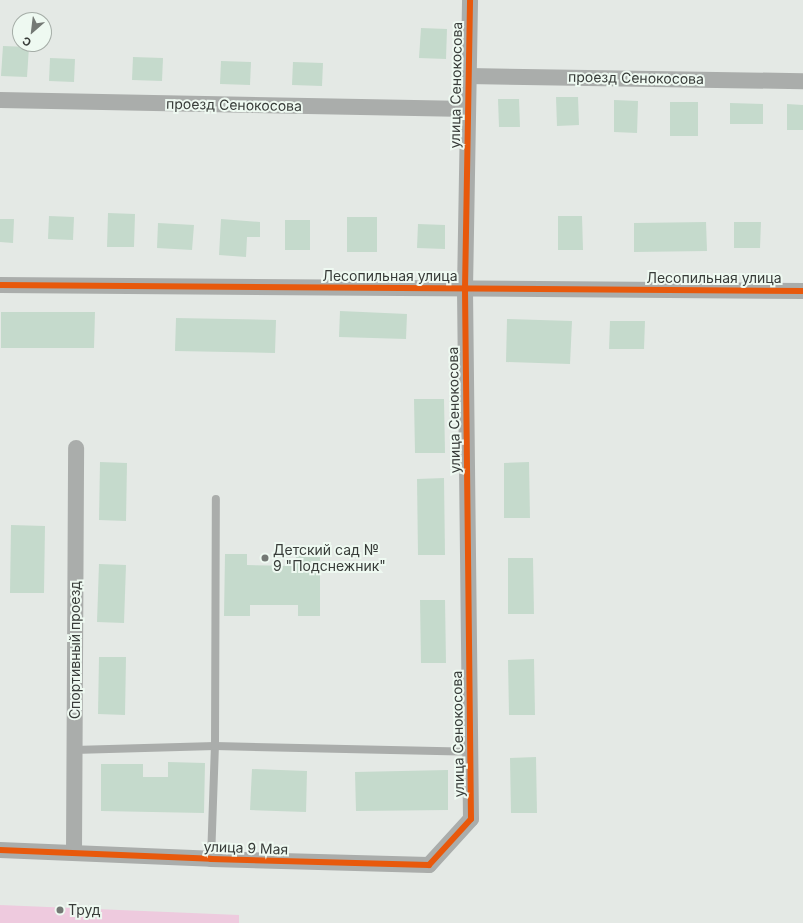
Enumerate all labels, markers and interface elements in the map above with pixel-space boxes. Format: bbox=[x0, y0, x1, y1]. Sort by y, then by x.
north arrow bbox=[12, 12, 52, 52]
street label: улица Сенокосова bbox=[446, 22, 466, 148]
text: С bbox=[20, 34, 34, 50]
street label: проезд Сенокосова bbox=[568, 68, 704, 88]
street label: проезд Сенокосова bbox=[166, 95, 302, 115]
street label: Лесопильная улица bbox=[322, 268, 458, 284]
street label: Лесопильная улица bbox=[646, 270, 782, 286]
street label: улица Сенокосова bbox=[444, 347, 464, 473]
place label: Детский сад № 9 "Подснежник" bbox=[273, 542, 386, 574]
marker: Детский сад № 9 "Подснежник" bbox=[260, 553, 270, 563]
street label: Спортивный проезд bbox=[67, 581, 83, 719]
street label: улица Сенокосова bbox=[448, 671, 468, 797]
street label: улица 9 Мая bbox=[203, 838, 289, 858]
place label: Труд bbox=[68, 902, 101, 918]
marker: Труд bbox=[55, 905, 65, 915]

